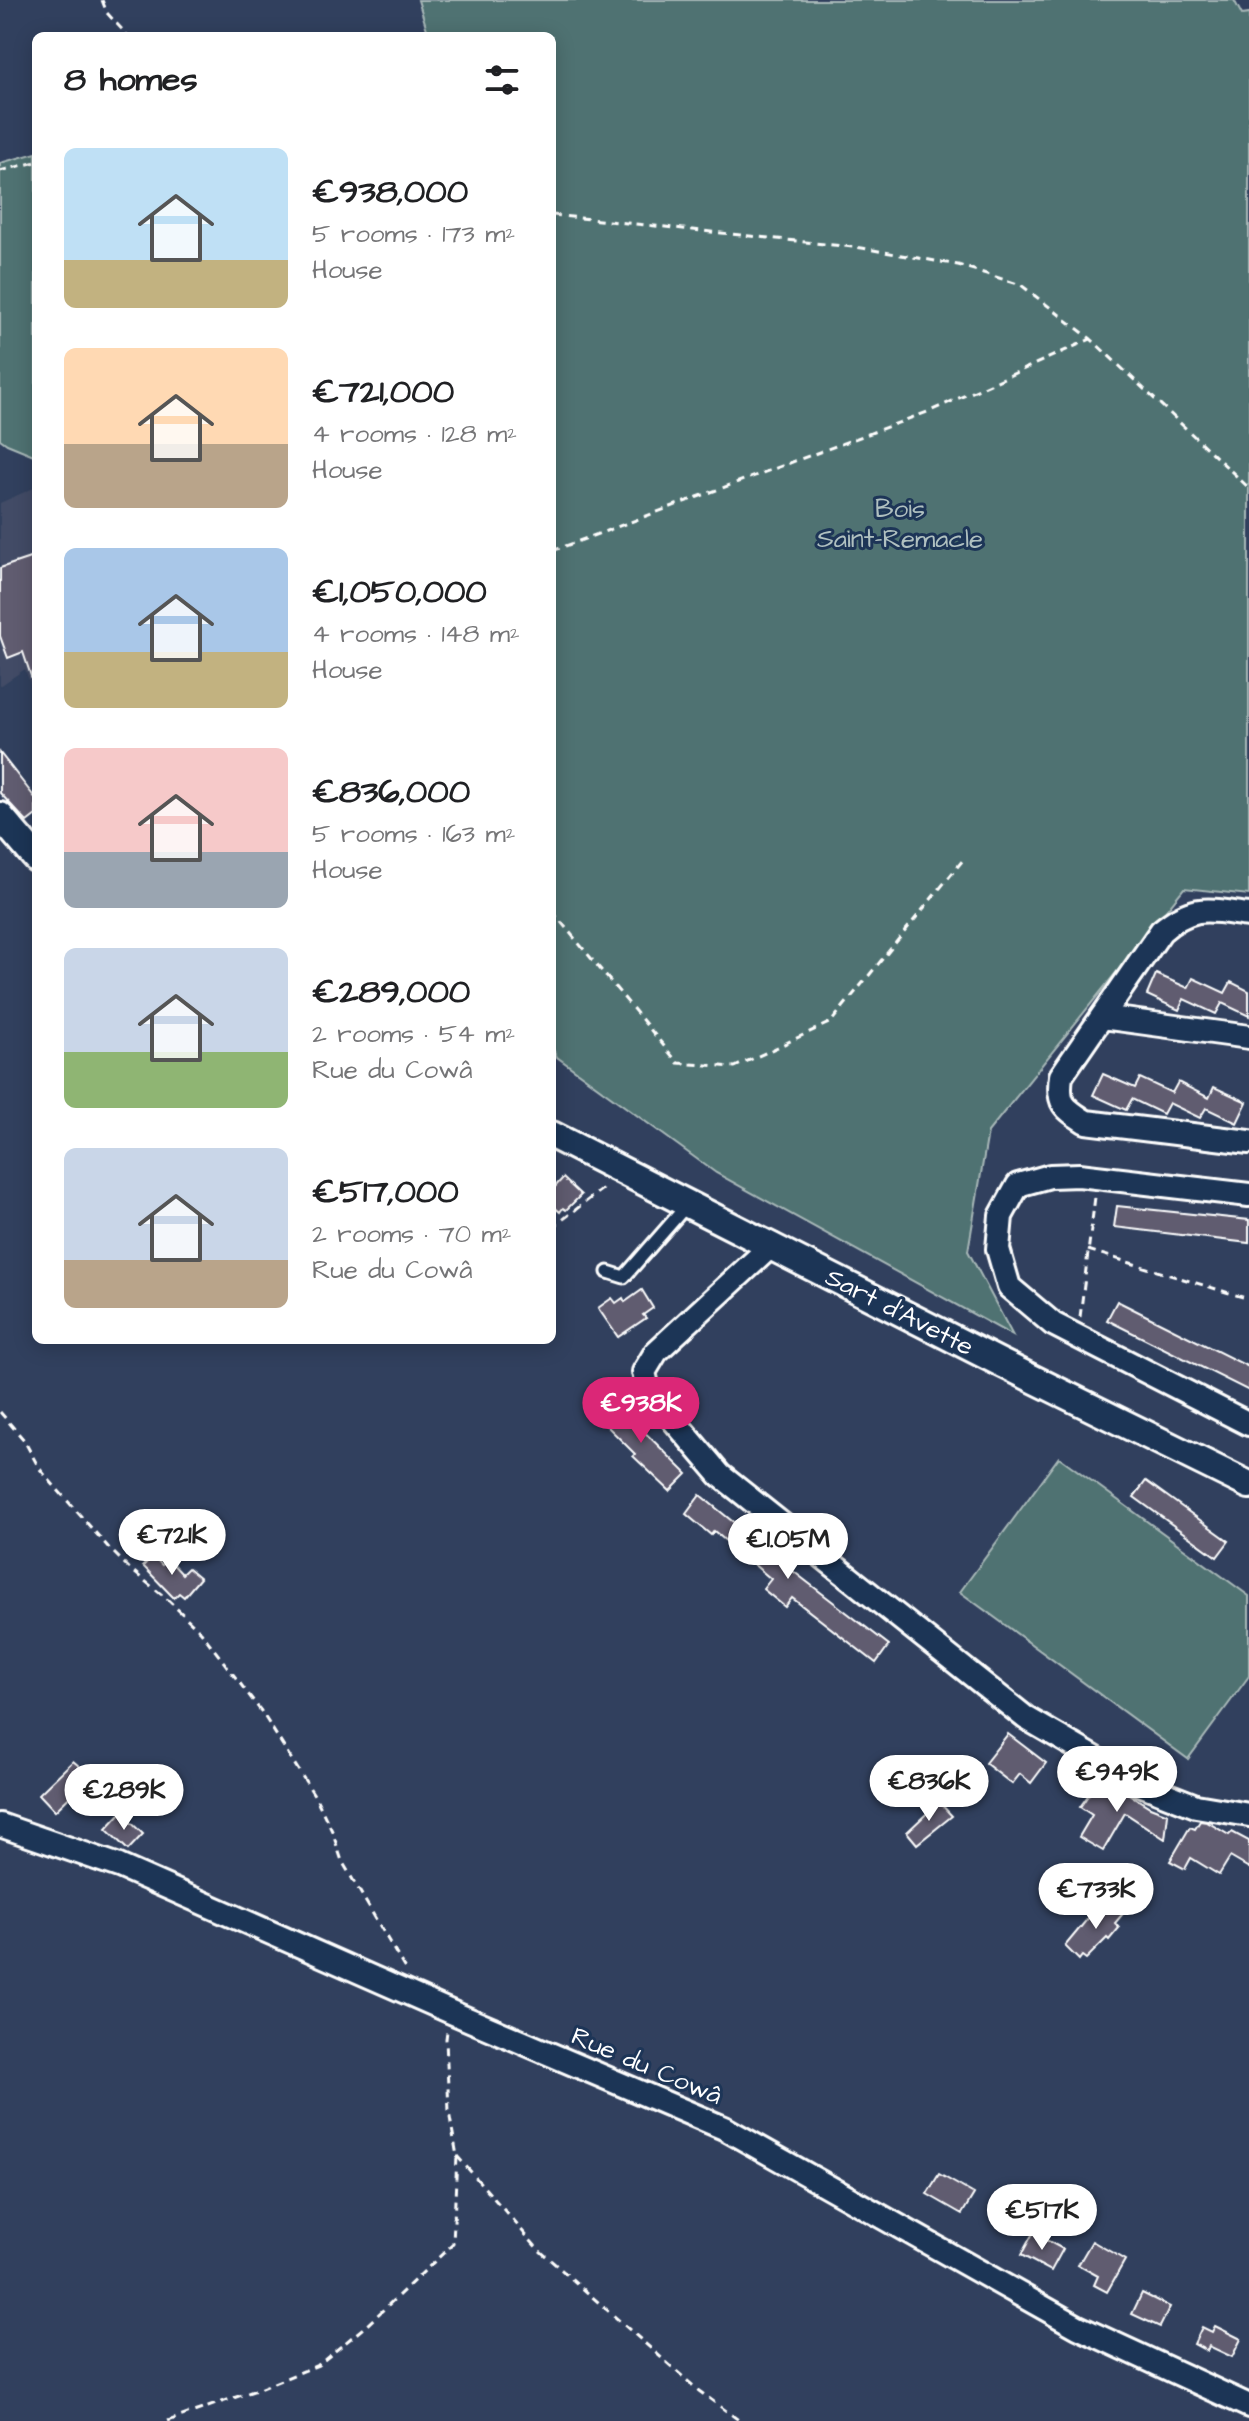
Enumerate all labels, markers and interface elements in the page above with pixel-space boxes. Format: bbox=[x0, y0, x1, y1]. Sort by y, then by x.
text: 8 homes bbox=[64, 56, 198, 104]
icon: filters bbox=[480, 58, 524, 102]
text: €938,000 bbox=[312, 168, 468, 216]
icon: home bbox=[128, 180, 224, 276]
text: 5 rooms · 173 m² bbox=[312, 216, 515, 252]
text: House bbox=[312, 252, 383, 288]
text: €721,000 bbox=[312, 368, 454, 416]
icon: home bbox=[128, 380, 224, 476]
text: 4 rooms · 128 m² bbox=[312, 416, 517, 452]
text: House bbox=[312, 452, 383, 488]
park label: Bois Saint-Remacle bbox=[817, 491, 983, 557]
text: €1,050,000 bbox=[312, 568, 487, 616]
icon: home bbox=[128, 580, 224, 676]
text: 4 rooms · 148 m² bbox=[312, 616, 520, 652]
text: House bbox=[312, 652, 383, 688]
text: €836,000 bbox=[312, 768, 470, 816]
icon: home bbox=[128, 780, 224, 876]
text: 5 rooms · 163 m² bbox=[312, 816, 515, 852]
text: House bbox=[312, 852, 383, 888]
text: €289,000 bbox=[312, 968, 470, 1016]
icon: home bbox=[128, 980, 224, 1076]
text: 2 rooms · 54 m² bbox=[312, 1016, 515, 1052]
text: Rue du Cowâ bbox=[312, 1052, 472, 1088]
text: €517,000 bbox=[312, 1168, 459, 1216]
icon: home bbox=[128, 1180, 224, 1276]
text: 2 rooms · 70 m² bbox=[312, 1216, 511, 1252]
text: Rue du Cowâ bbox=[312, 1252, 472, 1288]
street label: Sart d'Avette bbox=[819, 1259, 980, 1365]
pin: €938K bbox=[585, 1377, 697, 1445]
text: €938K bbox=[600, 1385, 682, 1421]
pin: €721K bbox=[116, 1509, 228, 1577]
pin: €1.05M bbox=[723, 1513, 853, 1581]
text: €721K bbox=[137, 1517, 207, 1553]
text: €1.05M bbox=[746, 1521, 830, 1557]
pin: €949K bbox=[1061, 1746, 1173, 1814]
text: €949K bbox=[1075, 1754, 1159, 1790]
pin: €836K bbox=[873, 1755, 985, 1823]
text: €836K bbox=[888, 1763, 970, 1799]
pin: €289K bbox=[68, 1764, 180, 1832]
text: €289K bbox=[83, 1772, 165, 1808]
pin: €733K bbox=[1040, 1863, 1152, 1931]
text: €733K bbox=[1057, 1871, 1135, 1907]
street label: Rue du Cowâ bbox=[566, 2018, 727, 2114]
pin: €517K bbox=[986, 2184, 1098, 2252]
text: €517K bbox=[1005, 2192, 1079, 2228]

